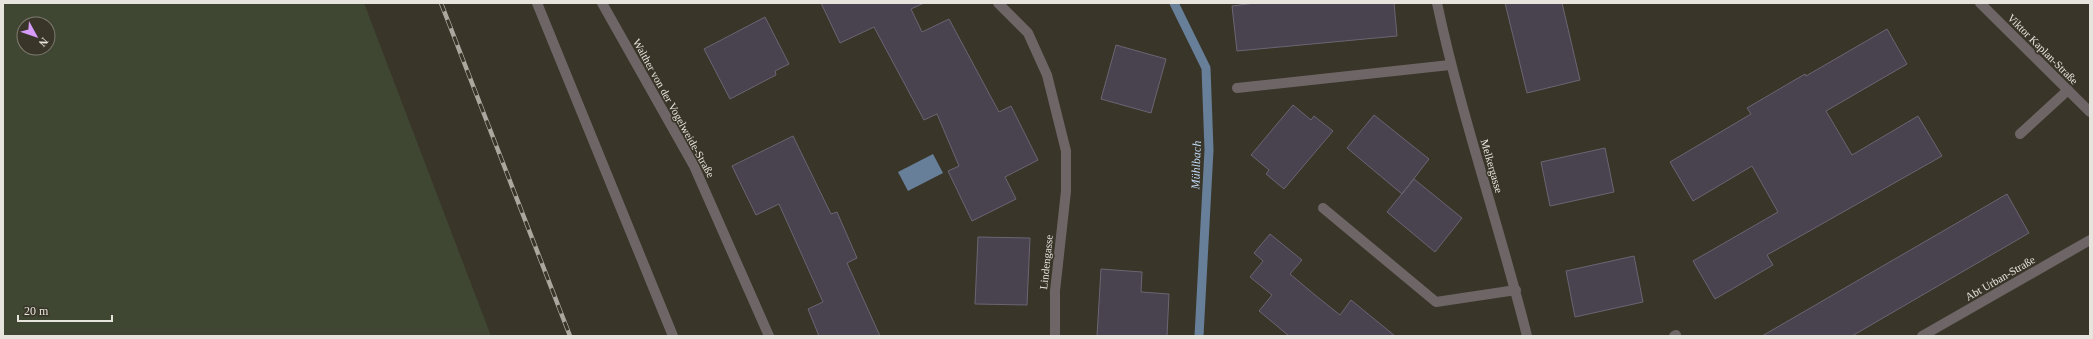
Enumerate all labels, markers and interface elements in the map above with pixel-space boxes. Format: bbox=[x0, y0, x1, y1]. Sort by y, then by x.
street label: Viktor Kaplan-Straße bbox=[2005, 11, 2081, 87]
north arrow bbox=[16, 16, 56, 56]
text: N bbox=[36, 36, 51, 49]
street label: Walther von der Vogelweide-Straße bbox=[631, 37, 717, 180]
street label: Melkergasse bbox=[1479, 138, 1505, 194]
water label: Mühlbach bbox=[1188, 140, 1204, 191]
street label: Lindengasse bbox=[1037, 234, 1055, 290]
street label: Abt Urban-Straße bbox=[1963, 253, 2037, 303]
scale bar bbox=[18, 297, 112, 323]
text: 20 m bbox=[24, 304, 49, 318]

